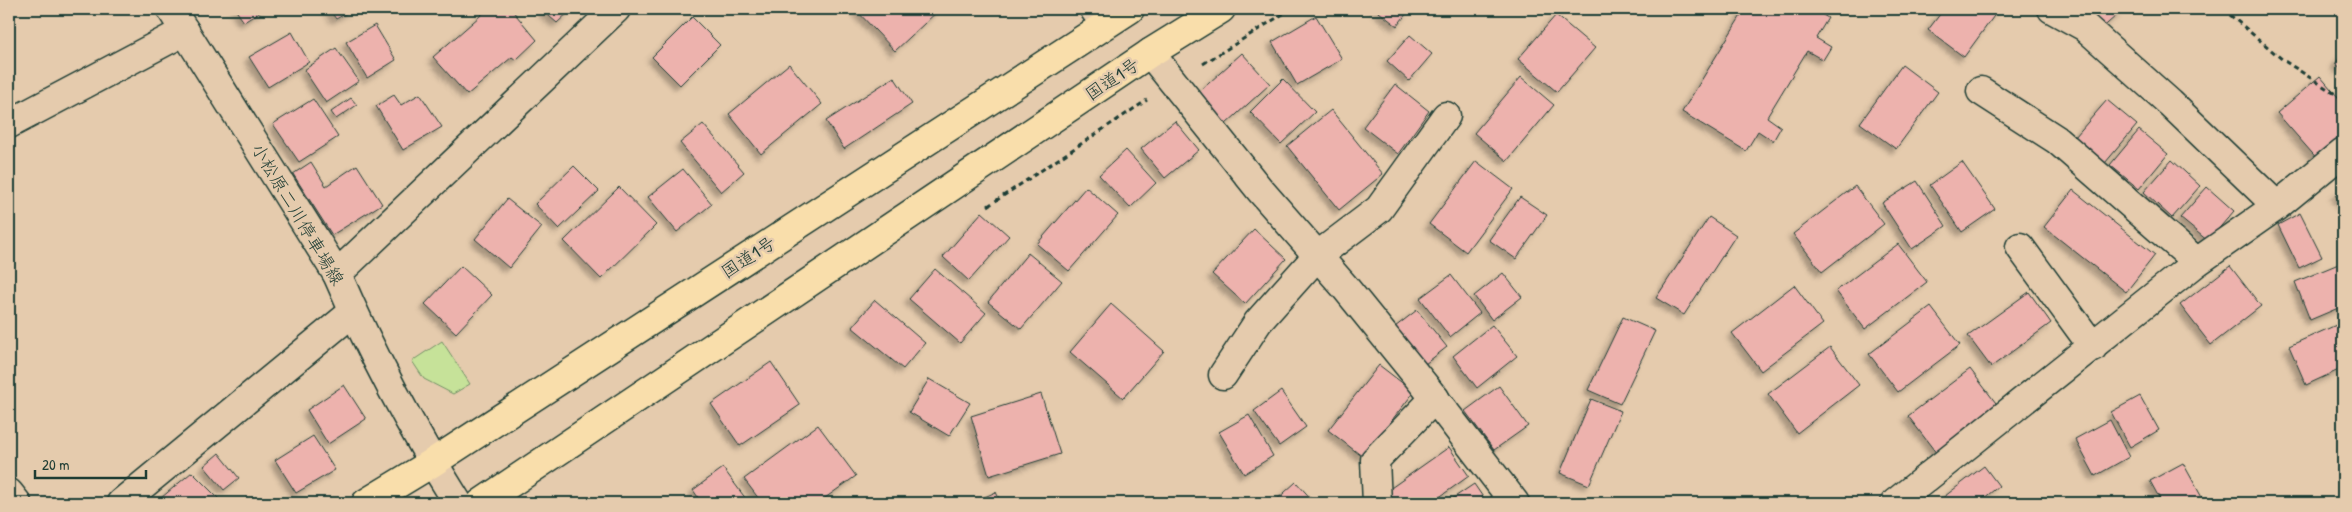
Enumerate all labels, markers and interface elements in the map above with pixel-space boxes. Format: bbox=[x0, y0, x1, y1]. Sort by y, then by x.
street label: 国道1号 bbox=[1080, 52, 1144, 106]
street label: 小松原二川停車場線 bbox=[246, 138, 350, 290]
street label: 国道1号 bbox=[716, 230, 780, 284]
scale bar bbox=[35, 447, 146, 479]
text: 20 m bbox=[42, 454, 69, 475]

